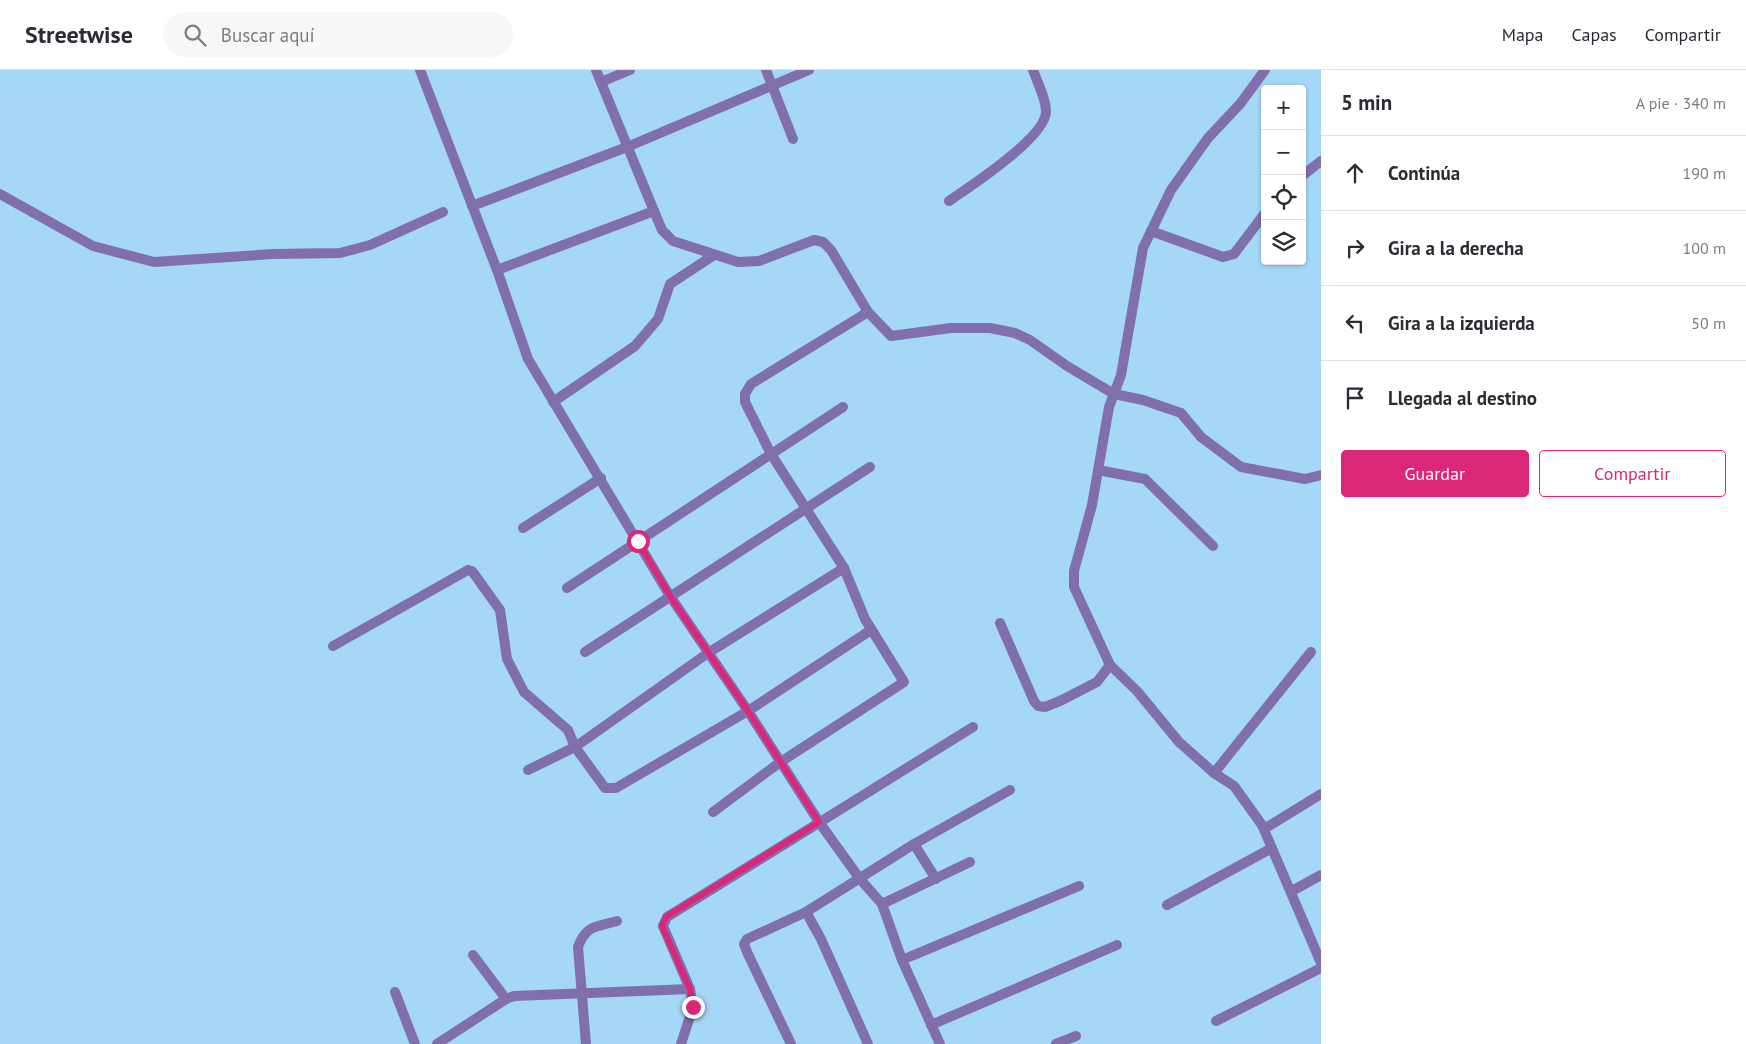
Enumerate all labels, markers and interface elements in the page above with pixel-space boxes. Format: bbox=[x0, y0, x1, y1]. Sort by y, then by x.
search box bbox=[163, 12, 513, 57]
text: Streetwise bbox=[25, 19, 133, 50]
icon: search bbox=[181, 21, 209, 49]
text: Buscar aquí bbox=[221, 23, 315, 47]
text: Mapa bbox=[1502, 23, 1544, 46]
text: Capas bbox=[1572, 23, 1617, 46]
text: Compartir bbox=[1645, 23, 1721, 46]
map controls bbox=[1261, 85, 1306, 265]
button: + bbox=[1261, 85, 1306, 130]
text: 5 min bbox=[1341, 89, 1392, 116]
text: A pie · 340 m bbox=[1636, 93, 1726, 113]
button: − bbox=[1261, 130, 1306, 175]
icon: ahead bbox=[1341, 159, 1369, 187]
text: Continúa bbox=[1388, 161, 1460, 185]
text: 190 m bbox=[1683, 163, 1726, 183]
button: locate bbox=[1261, 175, 1306, 220]
button: layers bbox=[1261, 220, 1306, 265]
icon: right bbox=[1341, 234, 1369, 262]
text: Gira a la derecha bbox=[1388, 236, 1524, 260]
text: 100 m bbox=[1683, 238, 1726, 258]
icon: left bbox=[1341, 309, 1369, 337]
text: Gira a la izquierda bbox=[1388, 311, 1535, 335]
text: 50 m bbox=[1691, 313, 1726, 333]
icon: arrive bbox=[1341, 384, 1369, 412]
text: Llegada al destino bbox=[1388, 386, 1537, 410]
button: Guardar bbox=[1341, 450, 1529, 497]
button: Compartir bbox=[1539, 450, 1726, 497]
route start bbox=[627, 530, 650, 553]
route end bbox=[682, 996, 705, 1019]

